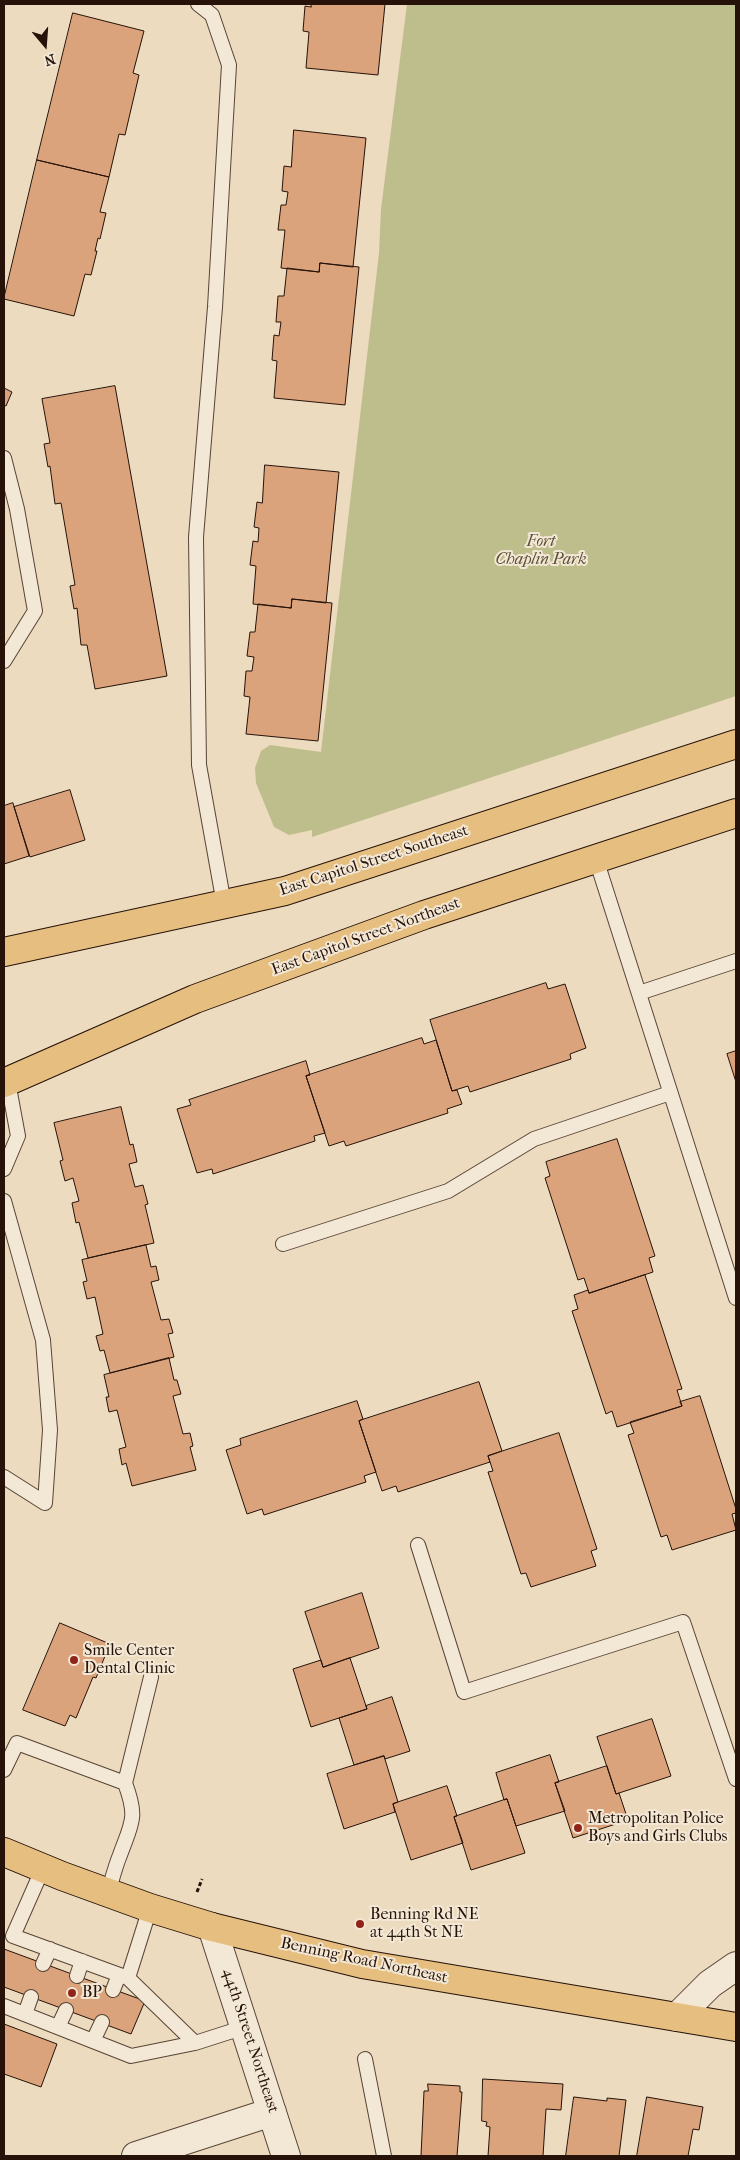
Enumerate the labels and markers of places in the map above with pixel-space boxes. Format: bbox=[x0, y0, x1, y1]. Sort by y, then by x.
place label: Smile Center Dental Clinic bbox=[84, 1641, 175, 1679]
marker: Smile Center Dental Clinic bbox=[68, 1654, 80, 1666]
place label: Metropolitan Police Boys and Girls Clubs bbox=[588, 1809, 727, 1847]
marker: Metropolitan Police Boys and Girls Clubs bbox=[572, 1822, 584, 1834]
place label: Benning Rd NE at 44th St NE bbox=[370, 1905, 478, 1943]
marker: Benning Rd NE at 44th St NE bbox=[354, 1918, 366, 1930]
place label: BP bbox=[82, 1983, 102, 2003]
marker: BP bbox=[66, 1987, 78, 1999]

